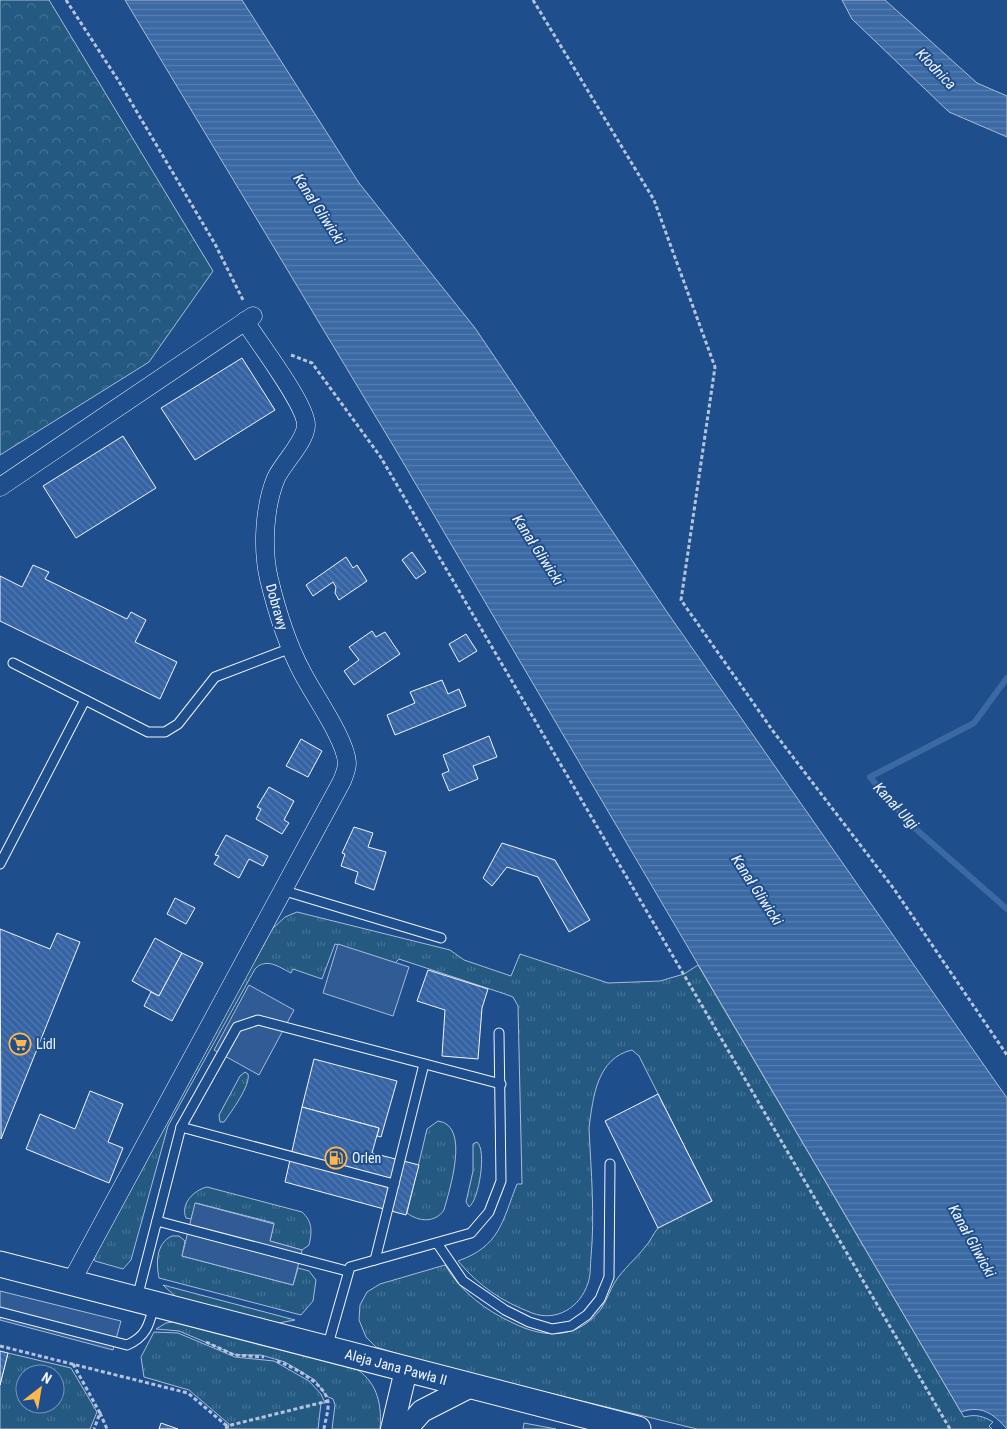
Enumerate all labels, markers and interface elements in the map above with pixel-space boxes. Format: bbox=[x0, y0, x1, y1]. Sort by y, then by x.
water label: Kłodnica bbox=[912, 45, 960, 93]
water label: Kanał Gliwicki bbox=[289, 170, 349, 248]
water label: Kanał Gliwicki bbox=[508, 511, 568, 589]
street label: Dobrawy bbox=[263, 582, 291, 632]
water label: Kanał Ulgi bbox=[870, 779, 923, 834]
water label: Kanał Gliwicki bbox=[727, 851, 787, 929]
supermarket icon: Lidl bbox=[8, 1032, 32, 1056]
place label: Lidl bbox=[36, 1036, 56, 1052]
fuel station icon: Orlen bbox=[324, 1146, 348, 1170]
place label: Orlen bbox=[352, 1150, 381, 1166]
water label: Kanał Gliwicki bbox=[945, 1201, 1000, 1281]
street label: Aleja Jana Pawła II bbox=[343, 1346, 449, 1388]
north arrow bbox=[15, 1364, 65, 1414]
text: N bbox=[39, 1369, 54, 1387]

